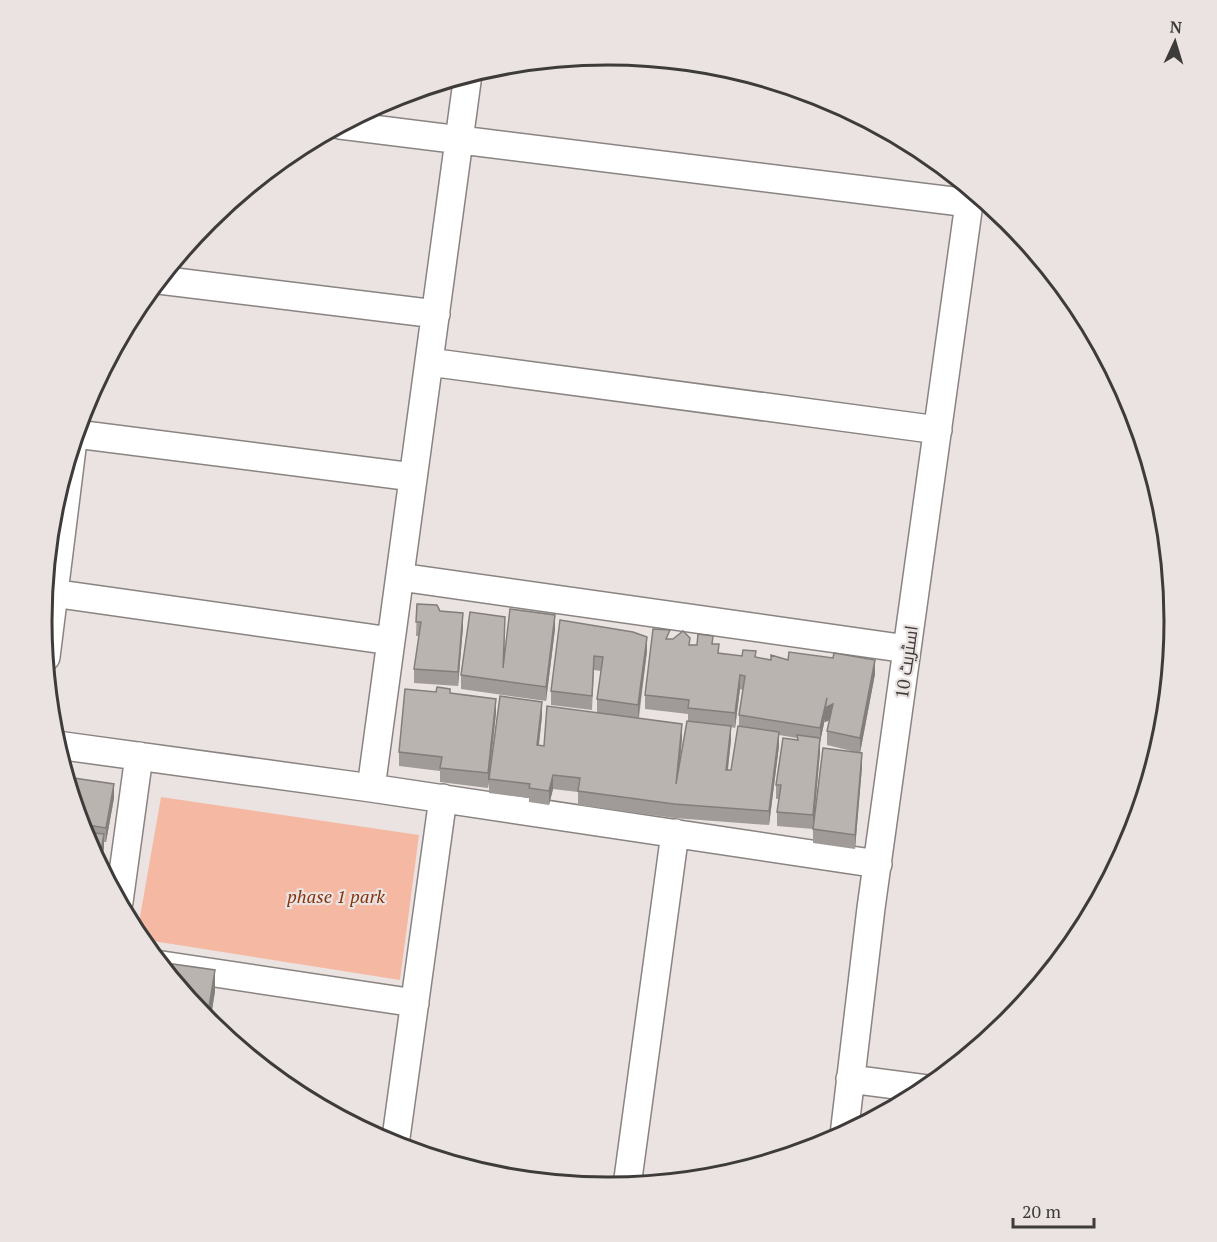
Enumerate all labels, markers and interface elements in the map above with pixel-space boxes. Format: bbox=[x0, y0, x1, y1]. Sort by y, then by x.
north arrow bbox=[1145, 12, 1205, 72]
text: N bbox=[1169, 16, 1183, 38]
street label: اسٹریٹ 10 bbox=[889, 624, 923, 700]
park label: phase 1 park bbox=[287, 884, 385, 908]
scale bar bbox=[1013, 1191, 1094, 1229]
text: 20 m bbox=[1022, 1199, 1062, 1223]

